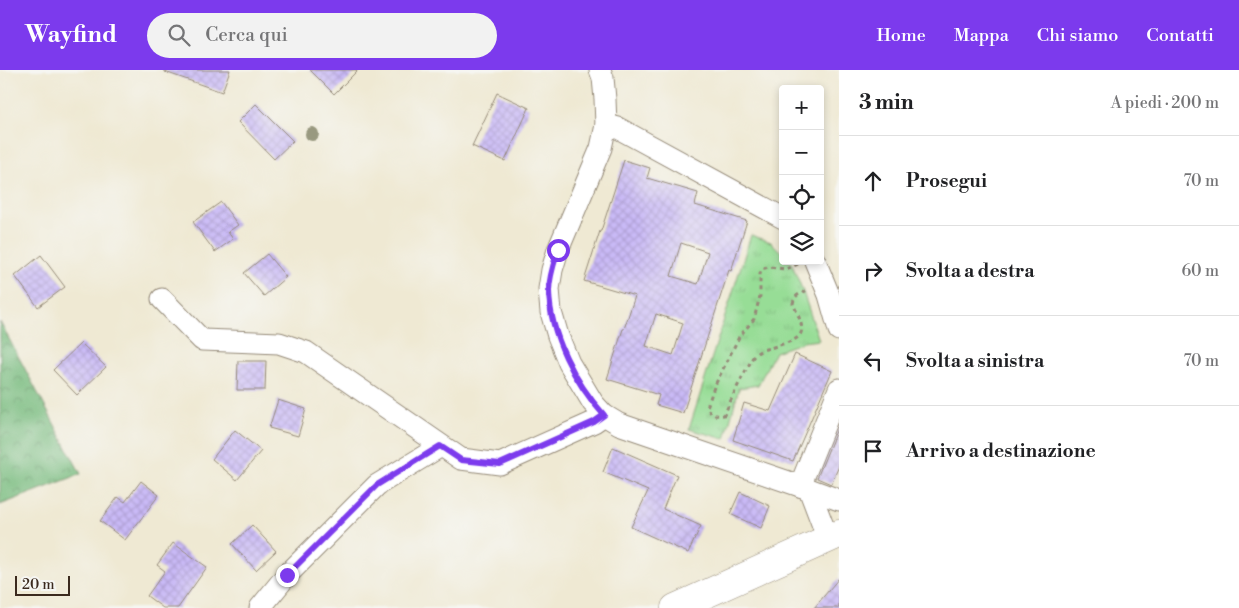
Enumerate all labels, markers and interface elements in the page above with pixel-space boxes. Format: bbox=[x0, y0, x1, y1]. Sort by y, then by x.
search box bbox=[147, 13, 497, 58]
text: Wayfind bbox=[25, 20, 117, 50]
icon: search bbox=[165, 21, 193, 49]
text: Cerca qui bbox=[205, 23, 288, 47]
text: Home bbox=[876, 24, 926, 47]
text: Mappa bbox=[954, 24, 1009, 47]
text: Chi siamo bbox=[1037, 24, 1118, 47]
text: Contatti bbox=[1146, 24, 1214, 47]
map controls bbox=[779, 85, 824, 265]
button: + bbox=[779, 85, 824, 130]
text: 3 min bbox=[859, 90, 914, 116]
text: A piedi · 200 m bbox=[1111, 93, 1219, 113]
button: − bbox=[779, 130, 824, 175]
icon: ahead bbox=[859, 167, 887, 195]
text: Prosegui bbox=[906, 169, 987, 193]
text: 70 m bbox=[1183, 171, 1219, 191]
button: locate bbox=[779, 175, 824, 220]
button: layers bbox=[779, 220, 824, 265]
route start bbox=[547, 239, 570, 262]
icon: right bbox=[859, 257, 887, 285]
text: Svolta a destra bbox=[906, 259, 1034, 283]
text: 60 m bbox=[1181, 261, 1219, 281]
icon: left bbox=[859, 347, 887, 375]
text: Svolta a sinistra bbox=[906, 349, 1044, 373]
text: 70 m bbox=[1183, 351, 1219, 371]
icon: arrive bbox=[859, 437, 887, 465]
text: Arrivo a destinazione bbox=[906, 439, 1096, 463]
route end bbox=[276, 564, 299, 587]
scale bar bbox=[15, 573, 70, 596]
text: 20 m bbox=[22, 576, 54, 594]

